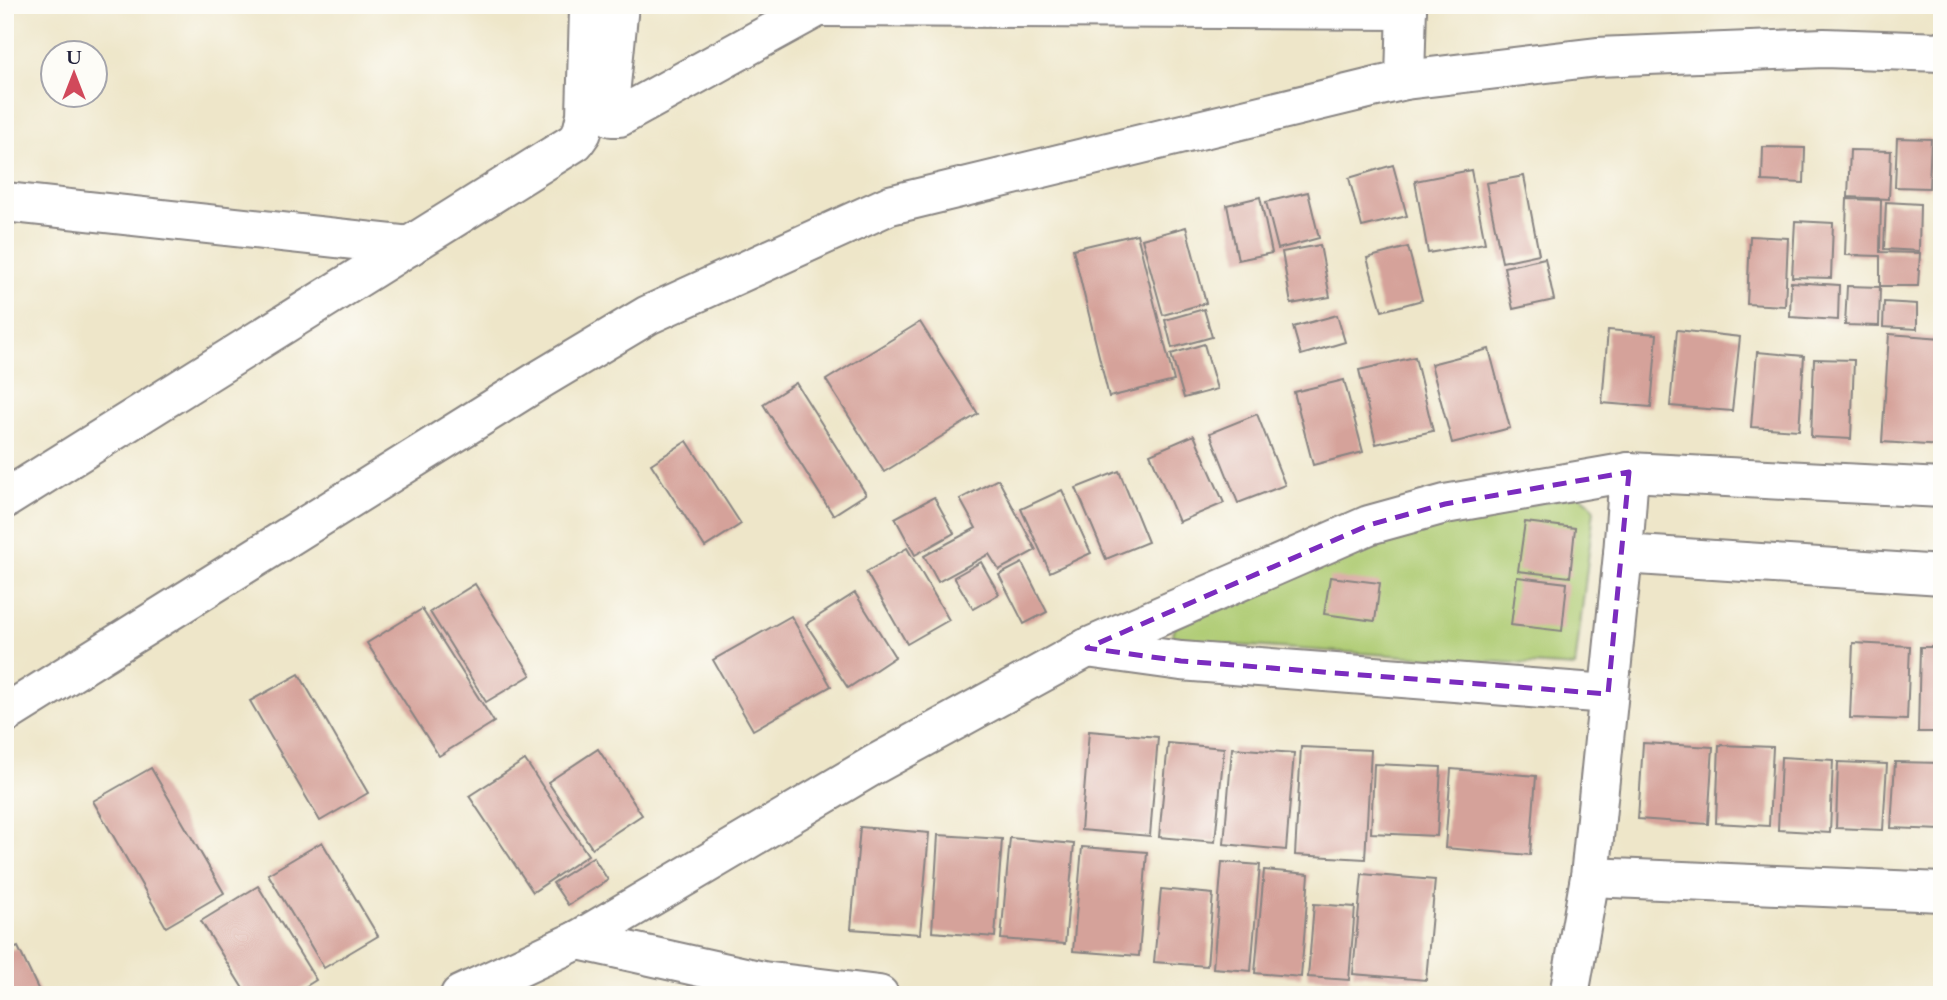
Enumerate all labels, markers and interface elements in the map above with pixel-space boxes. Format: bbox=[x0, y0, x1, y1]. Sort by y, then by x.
north arrow bbox=[38, 38, 108, 108]
text: U bbox=[66, 45, 82, 71]

